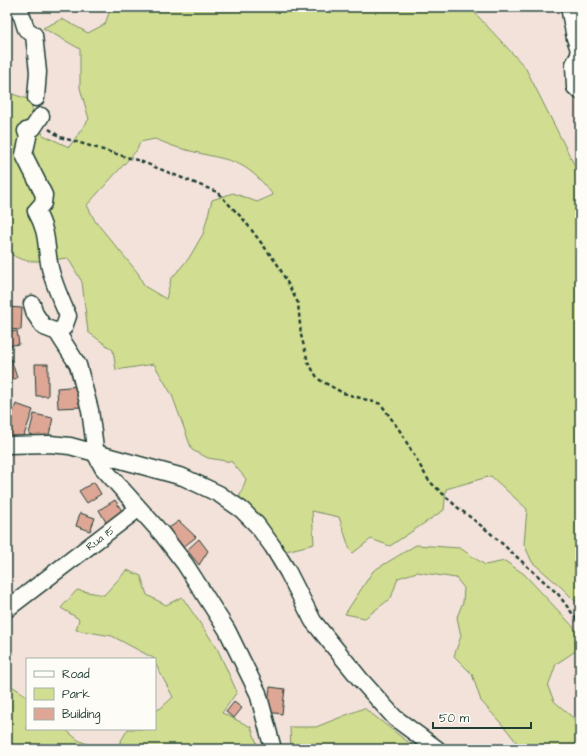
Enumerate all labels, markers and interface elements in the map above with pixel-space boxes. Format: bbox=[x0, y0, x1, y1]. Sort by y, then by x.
street label: Rua 15 bbox=[83, 522, 118, 554]
legend bbox=[26, 658, 156, 730]
text: Road bbox=[62, 666, 90, 683]
text: Park bbox=[62, 686, 90, 703]
scale bar bbox=[433, 704, 531, 730]
text: Building bbox=[62, 706, 100, 724]
text: 50 m bbox=[439, 710, 470, 727]

